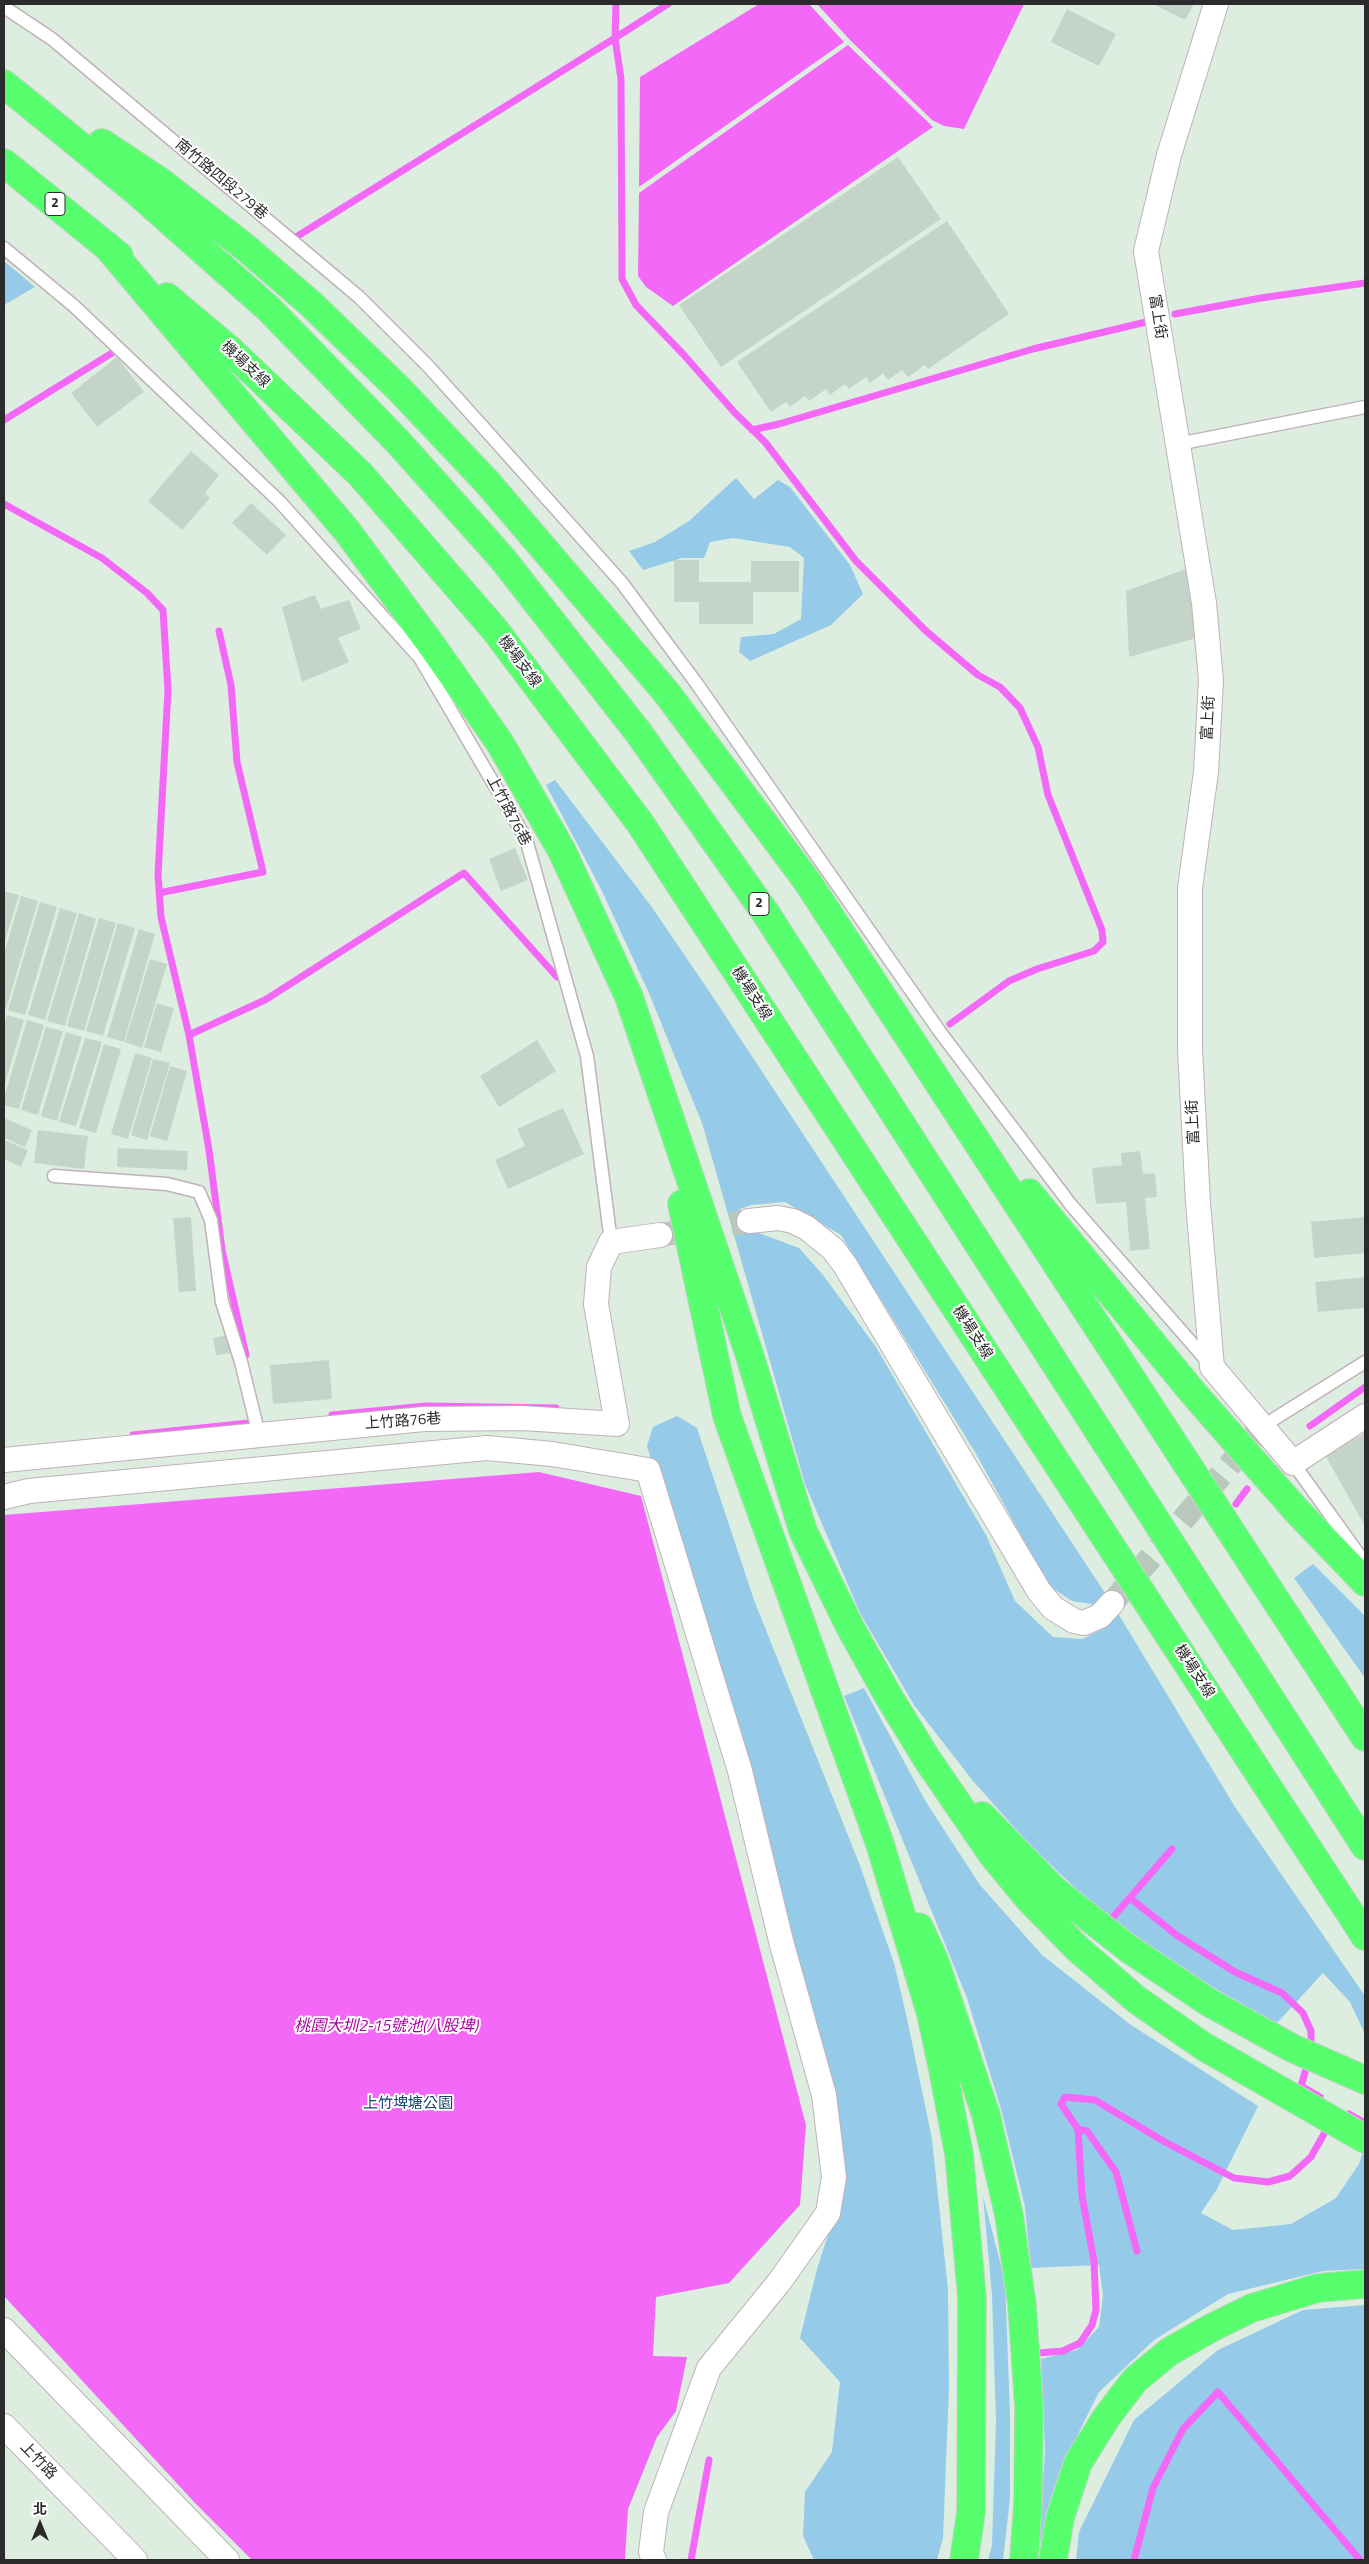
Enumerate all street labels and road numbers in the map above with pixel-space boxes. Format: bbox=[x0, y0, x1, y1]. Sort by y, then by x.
street label: 南竹路四段279巷 bbox=[171, 136, 271, 224]
road number: 2 bbox=[45, 192, 65, 215]
street label: 富上街 bbox=[1145, 293, 1169, 341]
street label: 機場支線 bbox=[217, 338, 273, 392]
street label: 機場支線 bbox=[494, 633, 544, 691]
street label: 富上街 bbox=[1199, 695, 1219, 741]
street label: 上竹路76巷 bbox=[482, 773, 534, 849]
road number: 2 bbox=[749, 892, 769, 916]
street label: 機場支線 bbox=[727, 964, 775, 1024]
street label: 富上街 bbox=[1184, 1099, 1204, 1145]
street label: 機場支線 bbox=[948, 1303, 996, 1363]
street label: 上竹路76巷 bbox=[364, 1410, 442, 1434]
street label: 機場支線 bbox=[1170, 1642, 1218, 1702]
street label: 上竹路 bbox=[16, 2439, 60, 2483]

